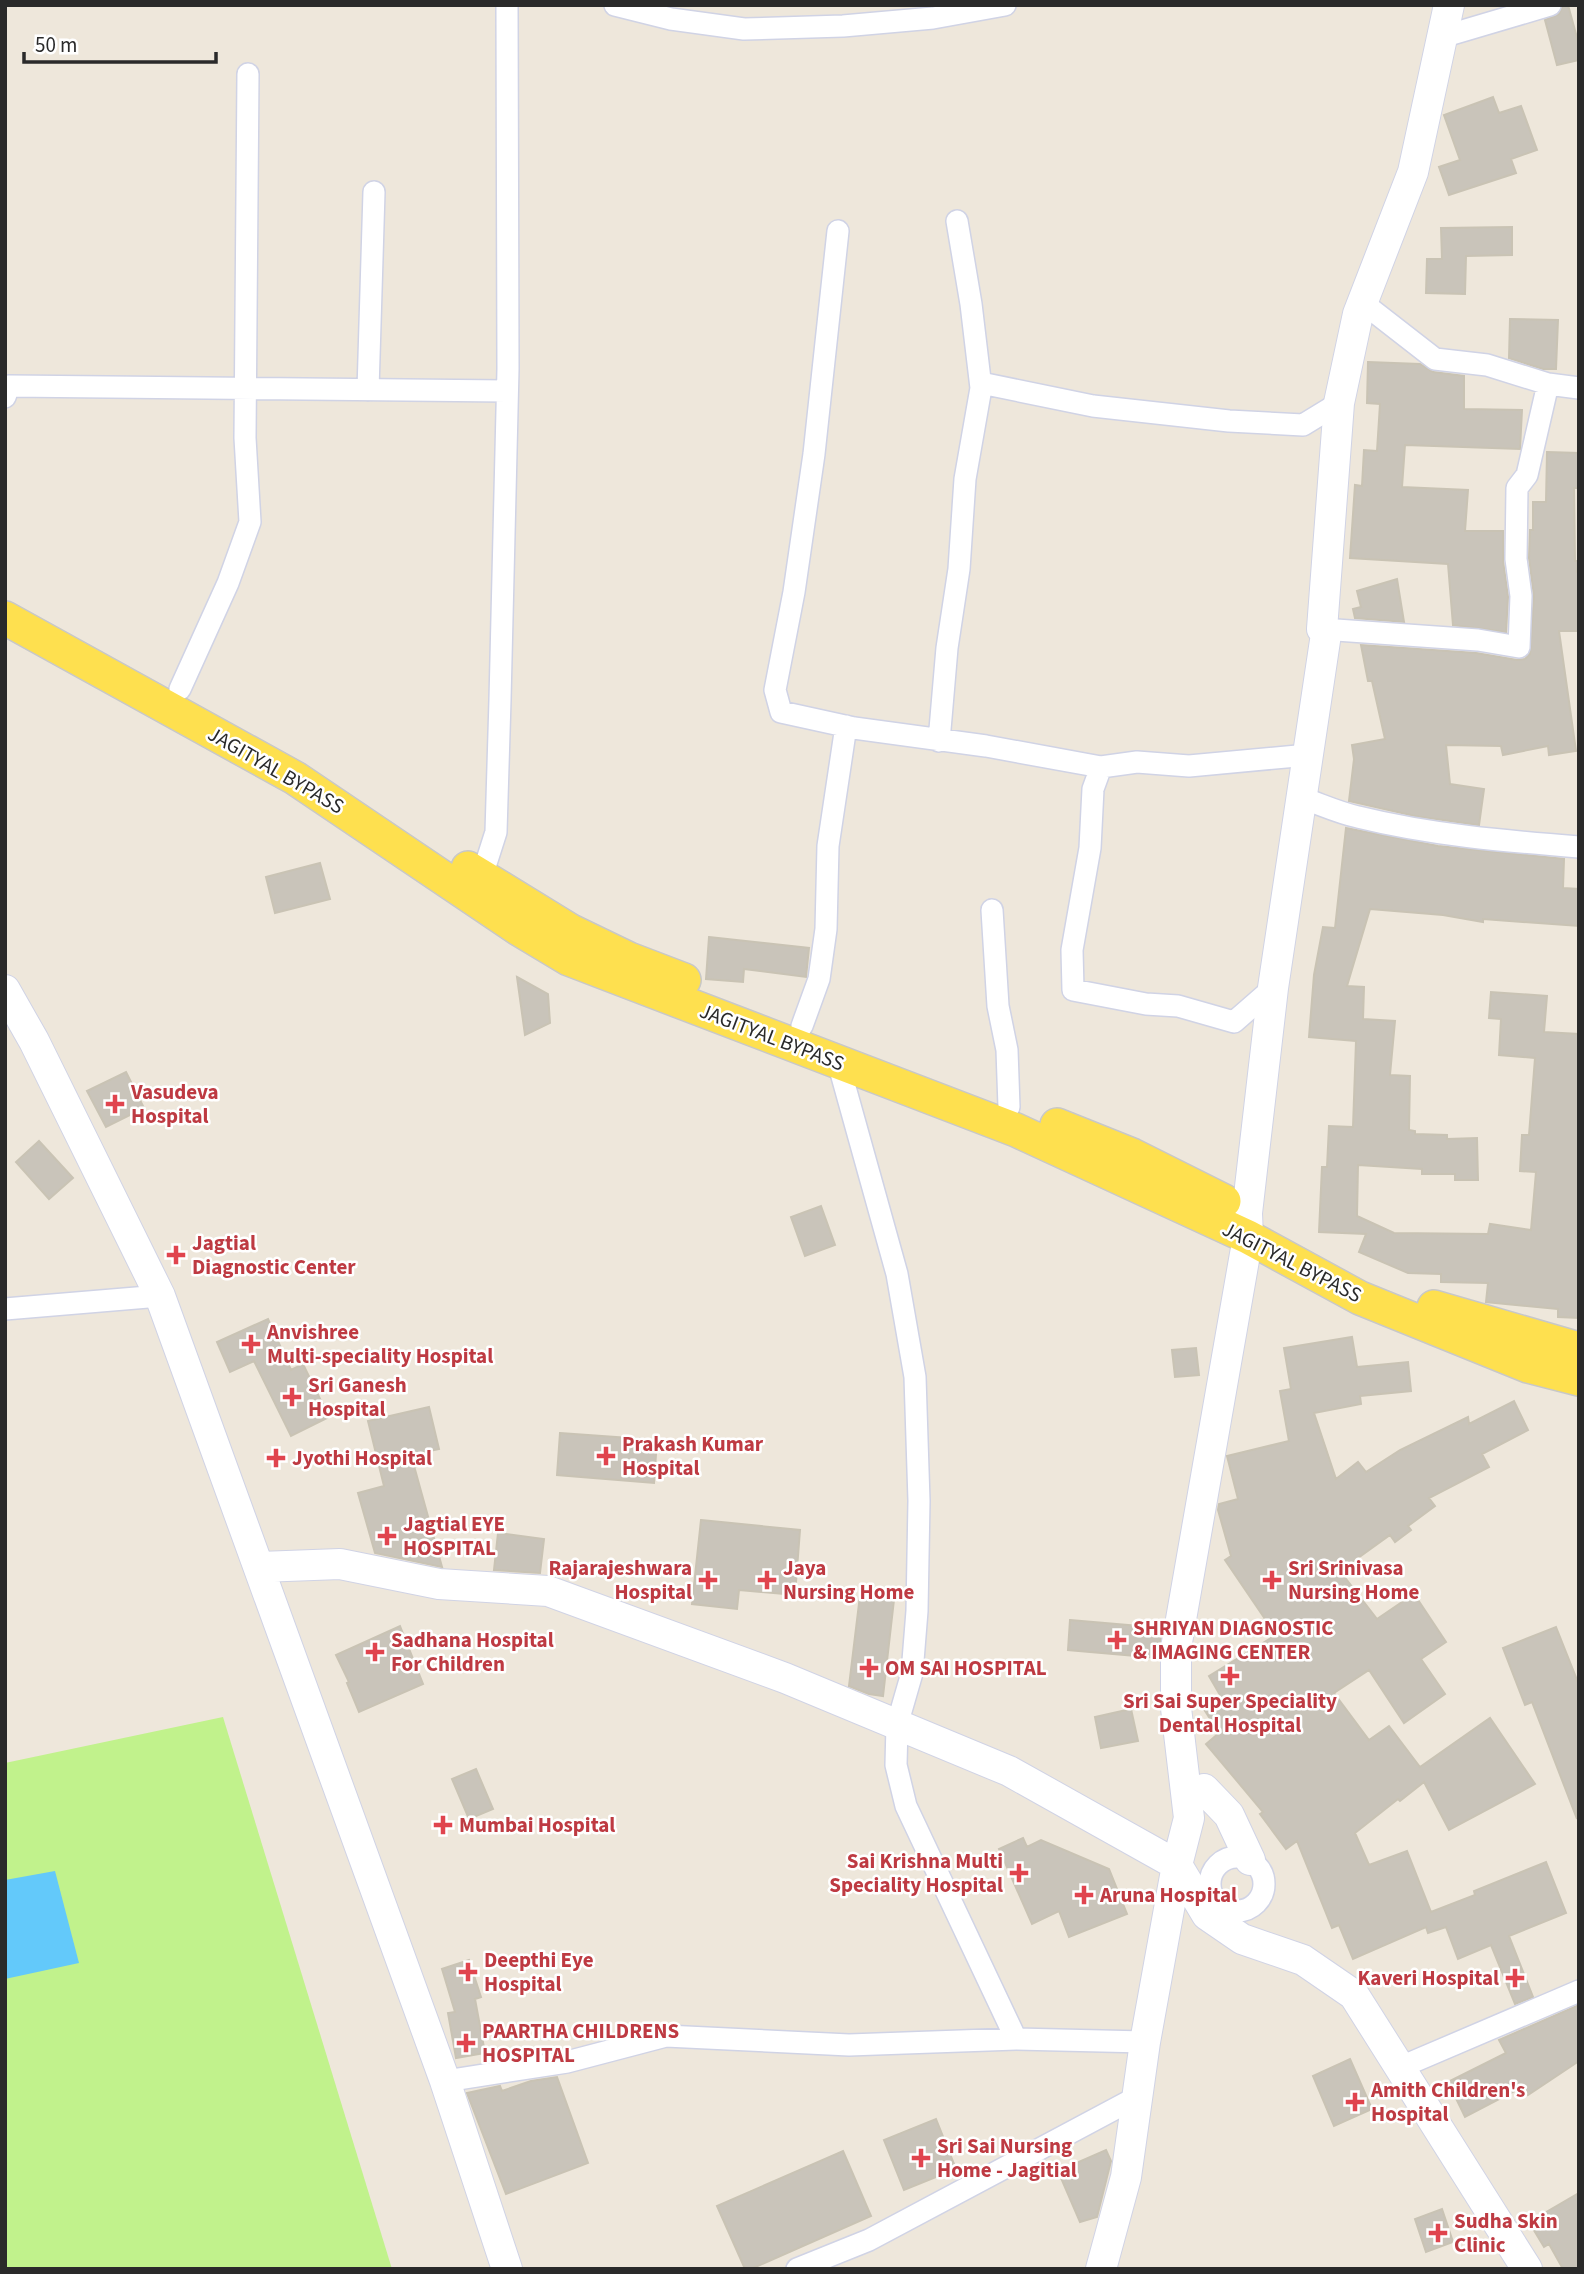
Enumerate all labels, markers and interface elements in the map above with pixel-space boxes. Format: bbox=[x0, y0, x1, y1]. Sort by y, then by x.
scale bar bbox=[24, 21, 217, 65]
text: 50 m bbox=[35, 30, 77, 60]
street label: JAGITYAL BYPASS bbox=[202, 719, 350, 821]
street label: JAGITYAL BYPASS bbox=[695, 996, 849, 1078]
place label: Vasudeva Hospital bbox=[130, 1077, 219, 1131]
marker: Vasudeva Hospital bbox=[105, 1094, 125, 1114]
street label: JAGITYAL BYPASS bbox=[1217, 1214, 1367, 1310]
place label: Jagtial Diagnostic Center bbox=[192, 1228, 356, 1282]
marker: Jagtial Diagnostic Center bbox=[166, 1245, 186, 1265]
place label: Anvishree Multi-speciality Hospital bbox=[266, 1317, 493, 1371]
marker: Anvishree Multi-speciality Hospital bbox=[241, 1334, 261, 1354]
place label: Sri Ganesh Hospital bbox=[308, 1370, 407, 1424]
marker: Sri Ganesh Hospital bbox=[282, 1387, 302, 1407]
place label: Prakash Kumar Hospital bbox=[622, 1429, 764, 1483]
place label: Jyothi Hospital bbox=[292, 1443, 432, 1473]
marker: Prakash Kumar Hospital bbox=[596, 1446, 616, 1466]
marker: Jyothi Hospital bbox=[266, 1448, 286, 1468]
place label: Jagtial EYE HOSPITAL bbox=[403, 1509, 505, 1563]
marker: Jagtial EYE HOSPITAL bbox=[377, 1526, 397, 1546]
place label: Rajarajeshwara Hospital bbox=[549, 1553, 692, 1607]
place label: Jaya Nursing Home bbox=[783, 1553, 914, 1607]
place label: Sri Srinivasa Nursing Home bbox=[1288, 1553, 1419, 1607]
marker: Rajarajeshwara Hospital bbox=[698, 1570, 718, 1590]
marker: Jaya Nursing Home bbox=[757, 1570, 777, 1590]
marker: Sri Srinivasa Nursing Home bbox=[1262, 1570, 1282, 1590]
place label: SHRIYAN DIAGNOSTIC & IMAGING CENTER bbox=[1133, 1613, 1334, 1667]
place label: Sadhana Hospital For Children bbox=[391, 1625, 554, 1679]
marker: SHRIYAN DIAGNOSTIC & IMAGING CENTER bbox=[1107, 1630, 1127, 1650]
marker: Sadhana Hospital For Children bbox=[365, 1642, 385, 1662]
place label: OM SAI HOSPITAL bbox=[885, 1653, 1047, 1683]
marker: OM SAI HOSPITAL bbox=[859, 1658, 879, 1678]
marker: Sri Sai Super Speciality Dental Hospital bbox=[1220, 1666, 1240, 1686]
place label: Sri Sai Super Speciality Dental Hospital bbox=[1123, 1686, 1337, 1740]
place label: Mumbai Hospital bbox=[459, 1810, 615, 1840]
marker: Mumbai Hospital bbox=[433, 1815, 453, 1835]
place label: Sai Krishna Multi Speciality Hospital bbox=[829, 1846, 1003, 1900]
marker: Sai Krishna Multi Speciality Hospital bbox=[1009, 1863, 1029, 1883]
place label: Aruna Hospital bbox=[1099, 1880, 1237, 1910]
marker: Aruna Hospital bbox=[1074, 1885, 1094, 1905]
place label: Deepthi Eye Hospital bbox=[484, 1945, 594, 1999]
marker: Deepthi Eye Hospital bbox=[458, 1962, 478, 1982]
place label: Kaveri Hospital bbox=[1357, 1963, 1499, 1993]
marker: Kaveri Hospital bbox=[1505, 1968, 1525, 1988]
place label: PAARTHA CHILDRENS HOSPITAL bbox=[482, 2016, 679, 2070]
marker: PAARTHA CHILDRENS HOSPITAL bbox=[456, 2033, 476, 2053]
place label: Amith Children's Hospital bbox=[1370, 2075, 1525, 2129]
marker: Amith Children's Hospital bbox=[1345, 2092, 1365, 2112]
place label: Sri Sai Nursing Home - Jagitial bbox=[937, 2131, 1077, 2185]
marker: Sri Sai Nursing Home - Jagitial bbox=[911, 2148, 931, 2168]
place label: Sudha Skin Clinic bbox=[1454, 2206, 1558, 2260]
marker: Sudha Skin Clinic bbox=[1428, 2223, 1448, 2243]

